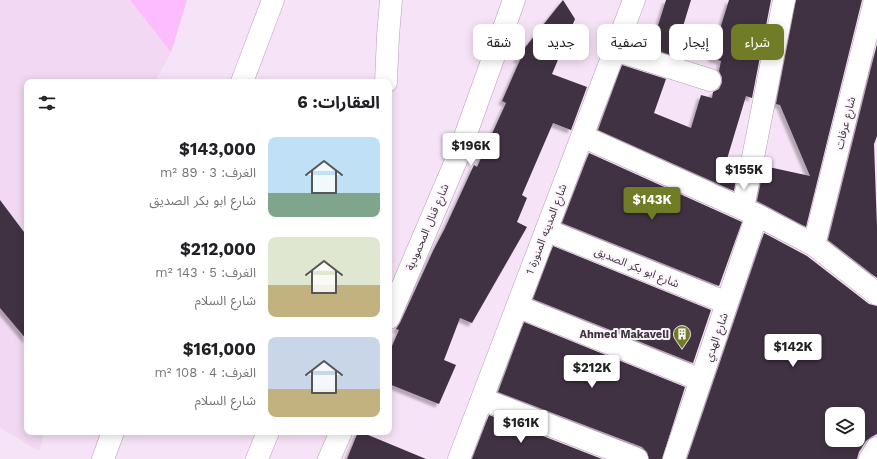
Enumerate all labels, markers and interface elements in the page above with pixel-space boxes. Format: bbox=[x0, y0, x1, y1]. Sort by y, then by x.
chip: شقة bbox=[473, 24, 525, 60]
chip: جديد bbox=[533, 24, 589, 60]
chip: تصفية bbox=[597, 24, 661, 60]
chip: إيجار bbox=[669, 24, 723, 60]
chip: شراء bbox=[731, 24, 784, 60]
icon: filters bbox=[36, 92, 58, 114]
text: العقارات: 6 bbox=[297, 92, 380, 112]
street label: شارع عرفات bbox=[833, 95, 859, 151]
pin: $196K bbox=[443, 133, 499, 167]
text: $196K bbox=[452, 138, 490, 153]
text: $143,000 bbox=[179, 139, 256, 159]
icon: home bbox=[300, 153, 348, 201]
pin: $155K bbox=[716, 157, 772, 191]
text: $155K bbox=[725, 162, 763, 177]
text: الغرف: 3 · 89 m² bbox=[160, 165, 256, 180]
street label: شارع قنال المحمودية bbox=[403, 182, 453, 273]
street label: شارع المدينه المنورة 1 bbox=[523, 182, 571, 277]
pin: $143K bbox=[624, 187, 680, 221]
text: $143K bbox=[632, 192, 672, 207]
text: شارع ابو بكر الصديق bbox=[149, 193, 256, 208]
text: $212,000 bbox=[180, 239, 256, 259]
street label: شارع ابو بكر الصديق bbox=[592, 245, 681, 291]
icon: home bbox=[300, 253, 348, 301]
text: الغرف: 5 · 143 m² bbox=[155, 265, 256, 280]
text: شارع السلام bbox=[195, 293, 256, 308]
street label: شارع الهدي bbox=[702, 311, 733, 364]
building icon: Ahmed Makaveli bbox=[672, 324, 692, 349]
place label: Ahmed Makaveli bbox=[579, 328, 669, 341]
pin: $142K bbox=[765, 334, 821, 368]
text: $161,000 bbox=[183, 339, 256, 359]
text: $142K bbox=[774, 339, 812, 354]
icon: home bbox=[300, 353, 348, 401]
pin: $212K bbox=[564, 355, 620, 389]
text: $212K bbox=[573, 360, 611, 375]
text: الغرف: 4 · 108 m² bbox=[154, 365, 256, 380]
text: شارع السلام bbox=[195, 393, 256, 408]
map controls bbox=[825, 407, 865, 447]
button: layers bbox=[825, 407, 865, 447]
pin: $161K bbox=[493, 410, 549, 444]
text: $161K bbox=[503, 415, 539, 430]

